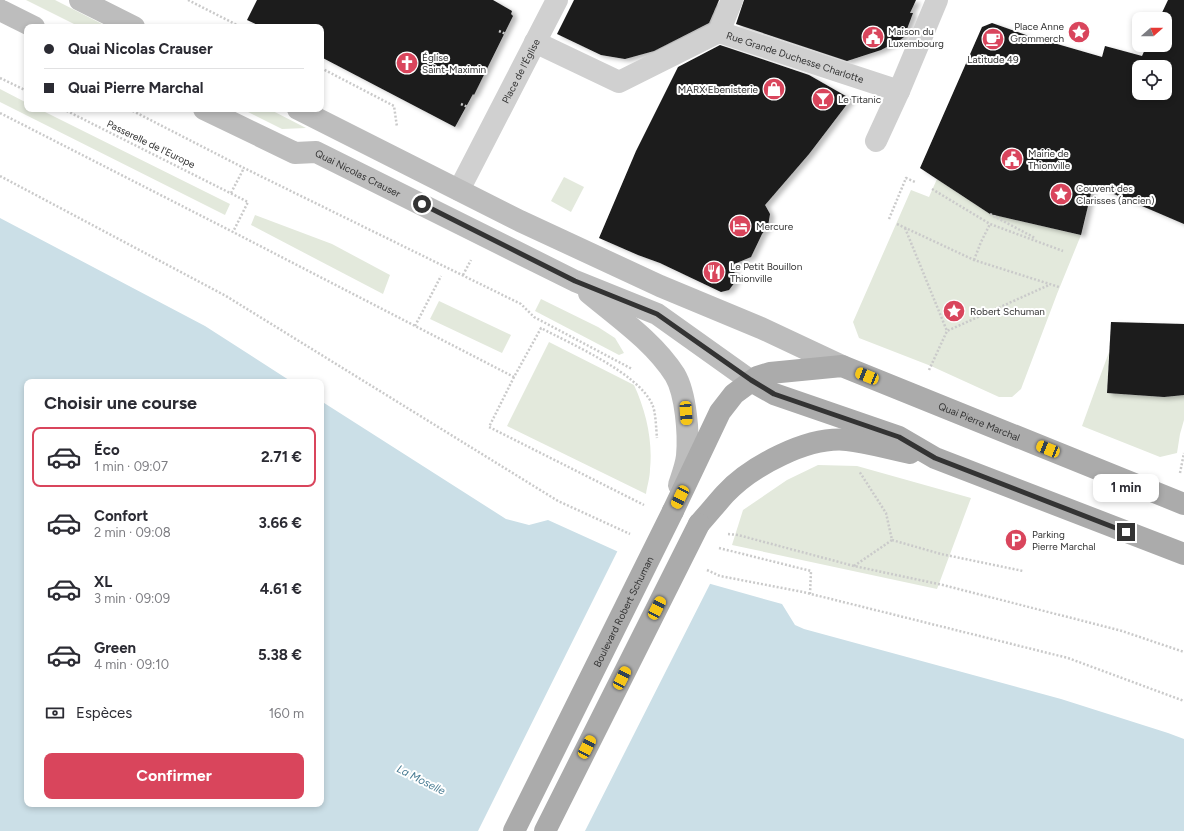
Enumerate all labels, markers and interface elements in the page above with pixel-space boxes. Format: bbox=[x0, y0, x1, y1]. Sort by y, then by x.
north arrow bbox=[1132, 12, 1172, 52]
map controls bbox=[1132, 12, 1172, 100]
place icon: Place Anne Grommerch bbox=[1066, 19, 1092, 45]
place label: Place Anne Grommerch bbox=[1010, 20, 1065, 45]
public building icon: Maison du Luxembourg bbox=[860, 24, 886, 50]
place label: Maison du Luxembourg bbox=[888, 25, 944, 50]
cafe icon: Latitude 49 bbox=[980, 26, 1006, 52]
street label: Rue Grande Duchesse Charlotte bbox=[725, 28, 866, 86]
street label: Place de l'Église bbox=[498, 36, 543, 105]
text: Quai Nicolas Crauser bbox=[68, 40, 213, 58]
church icon: Église Saint-Maximin bbox=[394, 50, 420, 76]
place label: Église Saint-Maximin bbox=[422, 51, 487, 76]
place label: Latitude 49 bbox=[967, 53, 1019, 66]
button: locate bbox=[1132, 60, 1172, 100]
shop icon: MARX Ebenisterie bbox=[761, 76, 787, 102]
text: Quai Pierre Marchal bbox=[68, 79, 203, 97]
place label: MARX Ebenisterie bbox=[678, 83, 759, 96]
bar icon: Le Titanic bbox=[810, 86, 836, 112]
place label: Le Titanic bbox=[838, 93, 882, 106]
street label: Passerelle de l'Europe bbox=[105, 117, 198, 171]
street label: Quai Nicolas Crauser bbox=[313, 146, 403, 200]
public building icon: Mairie de Thionville bbox=[999, 146, 1025, 172]
place label: Mairie de Thionville bbox=[1028, 147, 1071, 172]
place icon: Couvent des Clarisses (ancien) bbox=[1048, 181, 1074, 207]
place label: Couvent des Clarisses (ancien) bbox=[1076, 182, 1155, 207]
route start bbox=[413, 195, 431, 213]
hotel icon: Mercure bbox=[727, 213, 753, 239]
place label: Mercure bbox=[756, 220, 794, 233]
restaurant icon: Le Petit Bouillon Thionville bbox=[701, 259, 727, 285]
place label: Le Petit Bouillon Thionville bbox=[730, 260, 803, 285]
place icon: Robert Schuman bbox=[941, 298, 967, 324]
place label: Robert Schuman bbox=[970, 305, 1045, 318]
car bbox=[854, 366, 880, 386]
text: Choisir une course bbox=[44, 392, 197, 414]
street label: Quai Pierre Marchal bbox=[937, 399, 1022, 444]
car bbox=[679, 401, 693, 425]
icon: car bbox=[46, 439, 82, 475]
car bbox=[1035, 439, 1061, 459]
text: Éco bbox=[94, 441, 120, 459]
text: 2.71 € bbox=[261, 448, 302, 466]
text: 1 min · 09:07 bbox=[94, 459, 168, 474]
callout: 1 min bbox=[1093, 474, 1159, 502]
text: 1 min bbox=[1111, 480, 1141, 495]
car bbox=[669, 484, 691, 510]
icon: car bbox=[46, 505, 82, 541]
text: Confort bbox=[94, 507, 148, 525]
text: 3.66 € bbox=[259, 514, 302, 532]
route end bbox=[1117, 523, 1135, 541]
text: 2 min · 09:08 bbox=[94, 525, 171, 540]
parking icon: Parking Pierre Marchal bbox=[1003, 527, 1029, 553]
place label: Parking Pierre Marchal bbox=[1032, 528, 1096, 553]
street label: Boulevard Robert Schuman bbox=[590, 554, 656, 669]
icon: car bbox=[46, 571, 82, 607]
text: XL bbox=[94, 573, 112, 591]
text: 4.61 € bbox=[260, 580, 302, 598]
text: 3 min · 09:09 bbox=[94, 591, 170, 606]
car bbox=[646, 595, 668, 621]
icon: car bbox=[46, 637, 82, 673]
text: Green bbox=[94, 639, 136, 657]
text: 5.38 € bbox=[258, 646, 302, 664]
text: 4 min · 09:10 bbox=[94, 657, 169, 672]
car bbox=[611, 665, 633, 691]
icon: cash bbox=[44, 702, 66, 724]
text: Espèces bbox=[76, 704, 132, 722]
text: 160 m bbox=[269, 706, 304, 721]
car bbox=[576, 734, 598, 760]
button: Confirmer bbox=[44, 753, 304, 799]
water label: La Moselle bbox=[395, 762, 447, 798]

